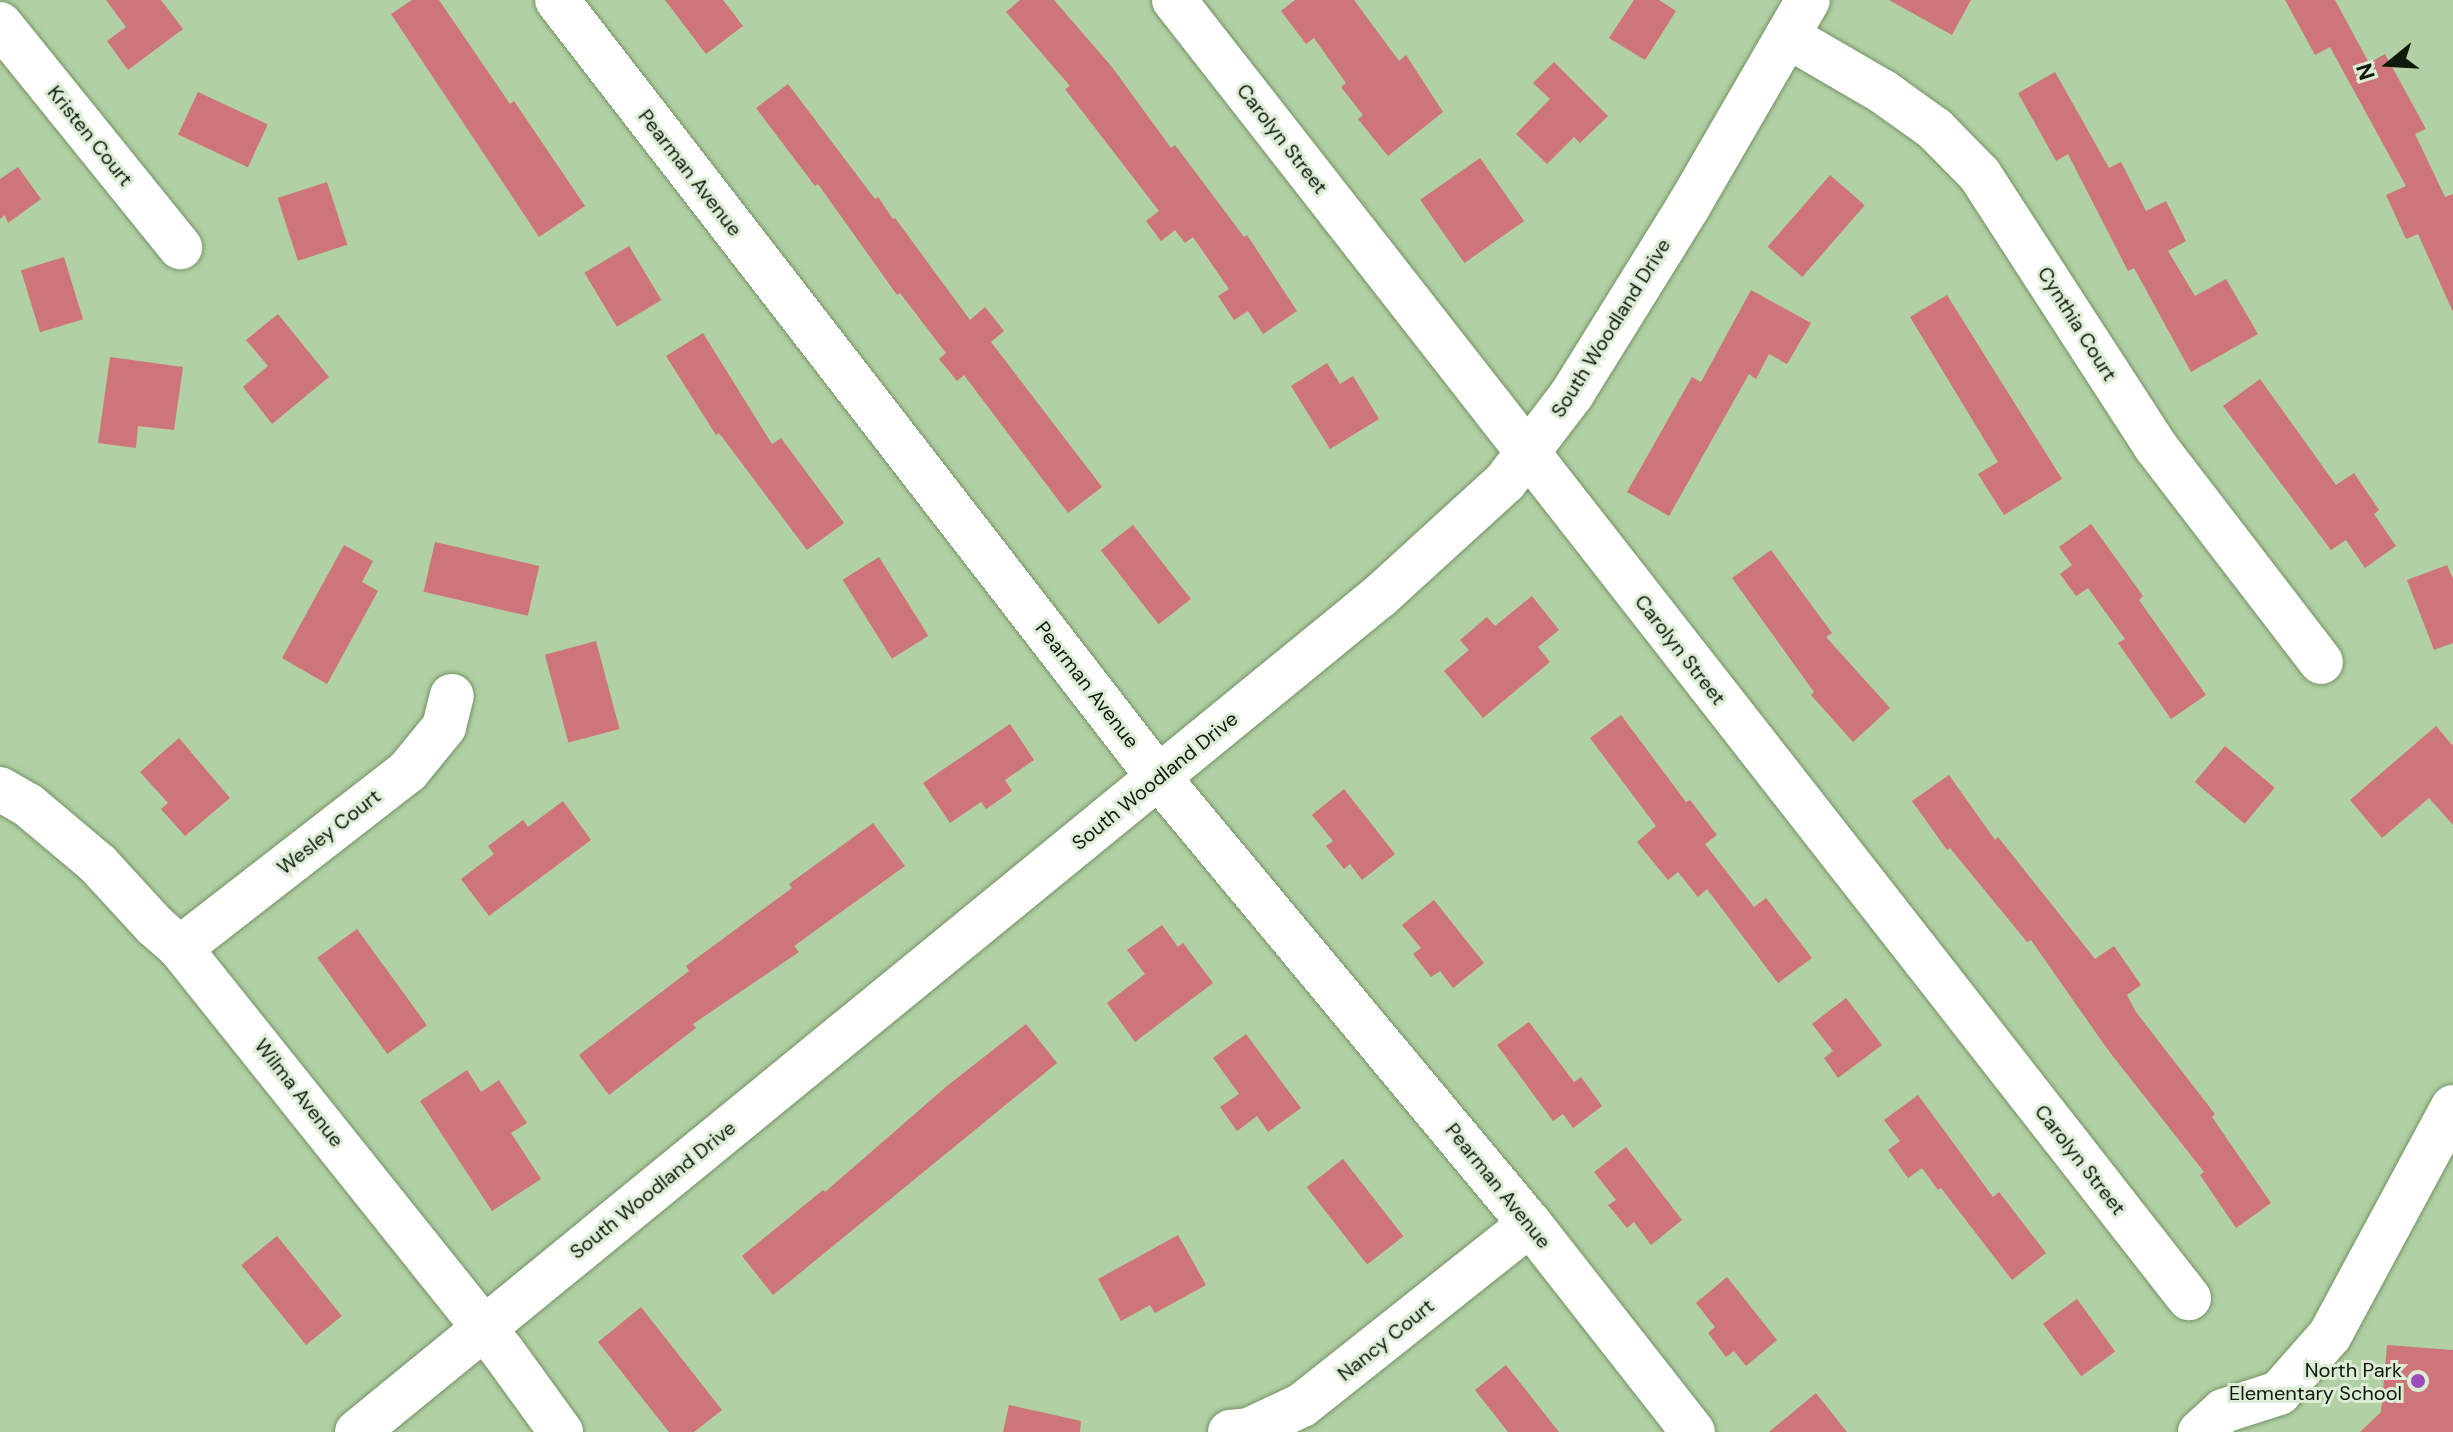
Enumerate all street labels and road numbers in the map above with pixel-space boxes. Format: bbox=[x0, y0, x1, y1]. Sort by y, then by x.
street label: Carolyn Street bbox=[1232, 79, 1332, 199]
street label: Kristen Court bbox=[42, 81, 138, 191]
street label: Pearman Avenue bbox=[633, 105, 747, 241]
street label: South Woodland Drive bbox=[1546, 234, 1676, 422]
street label: Cynthia Court bbox=[2032, 262, 2122, 386]
street label: Carolyn Street bbox=[1630, 590, 1730, 710]
street label: Pearman Avenue bbox=[1030, 617, 1144, 753]
street label: South Woodland Drive bbox=[1067, 707, 1243, 855]
street label: Wesley Court bbox=[273, 784, 385, 880]
street label: Wilma Avenue bbox=[249, 1034, 349, 1152]
street label: Carolyn Street bbox=[2030, 1100, 2130, 1220]
street label: South Woodland Drive bbox=[565, 1116, 741, 1264]
street label: Pearman Avenue bbox=[1440, 1119, 1556, 1253]
street label: Nancy Court bbox=[1333, 1294, 1439, 1386]

